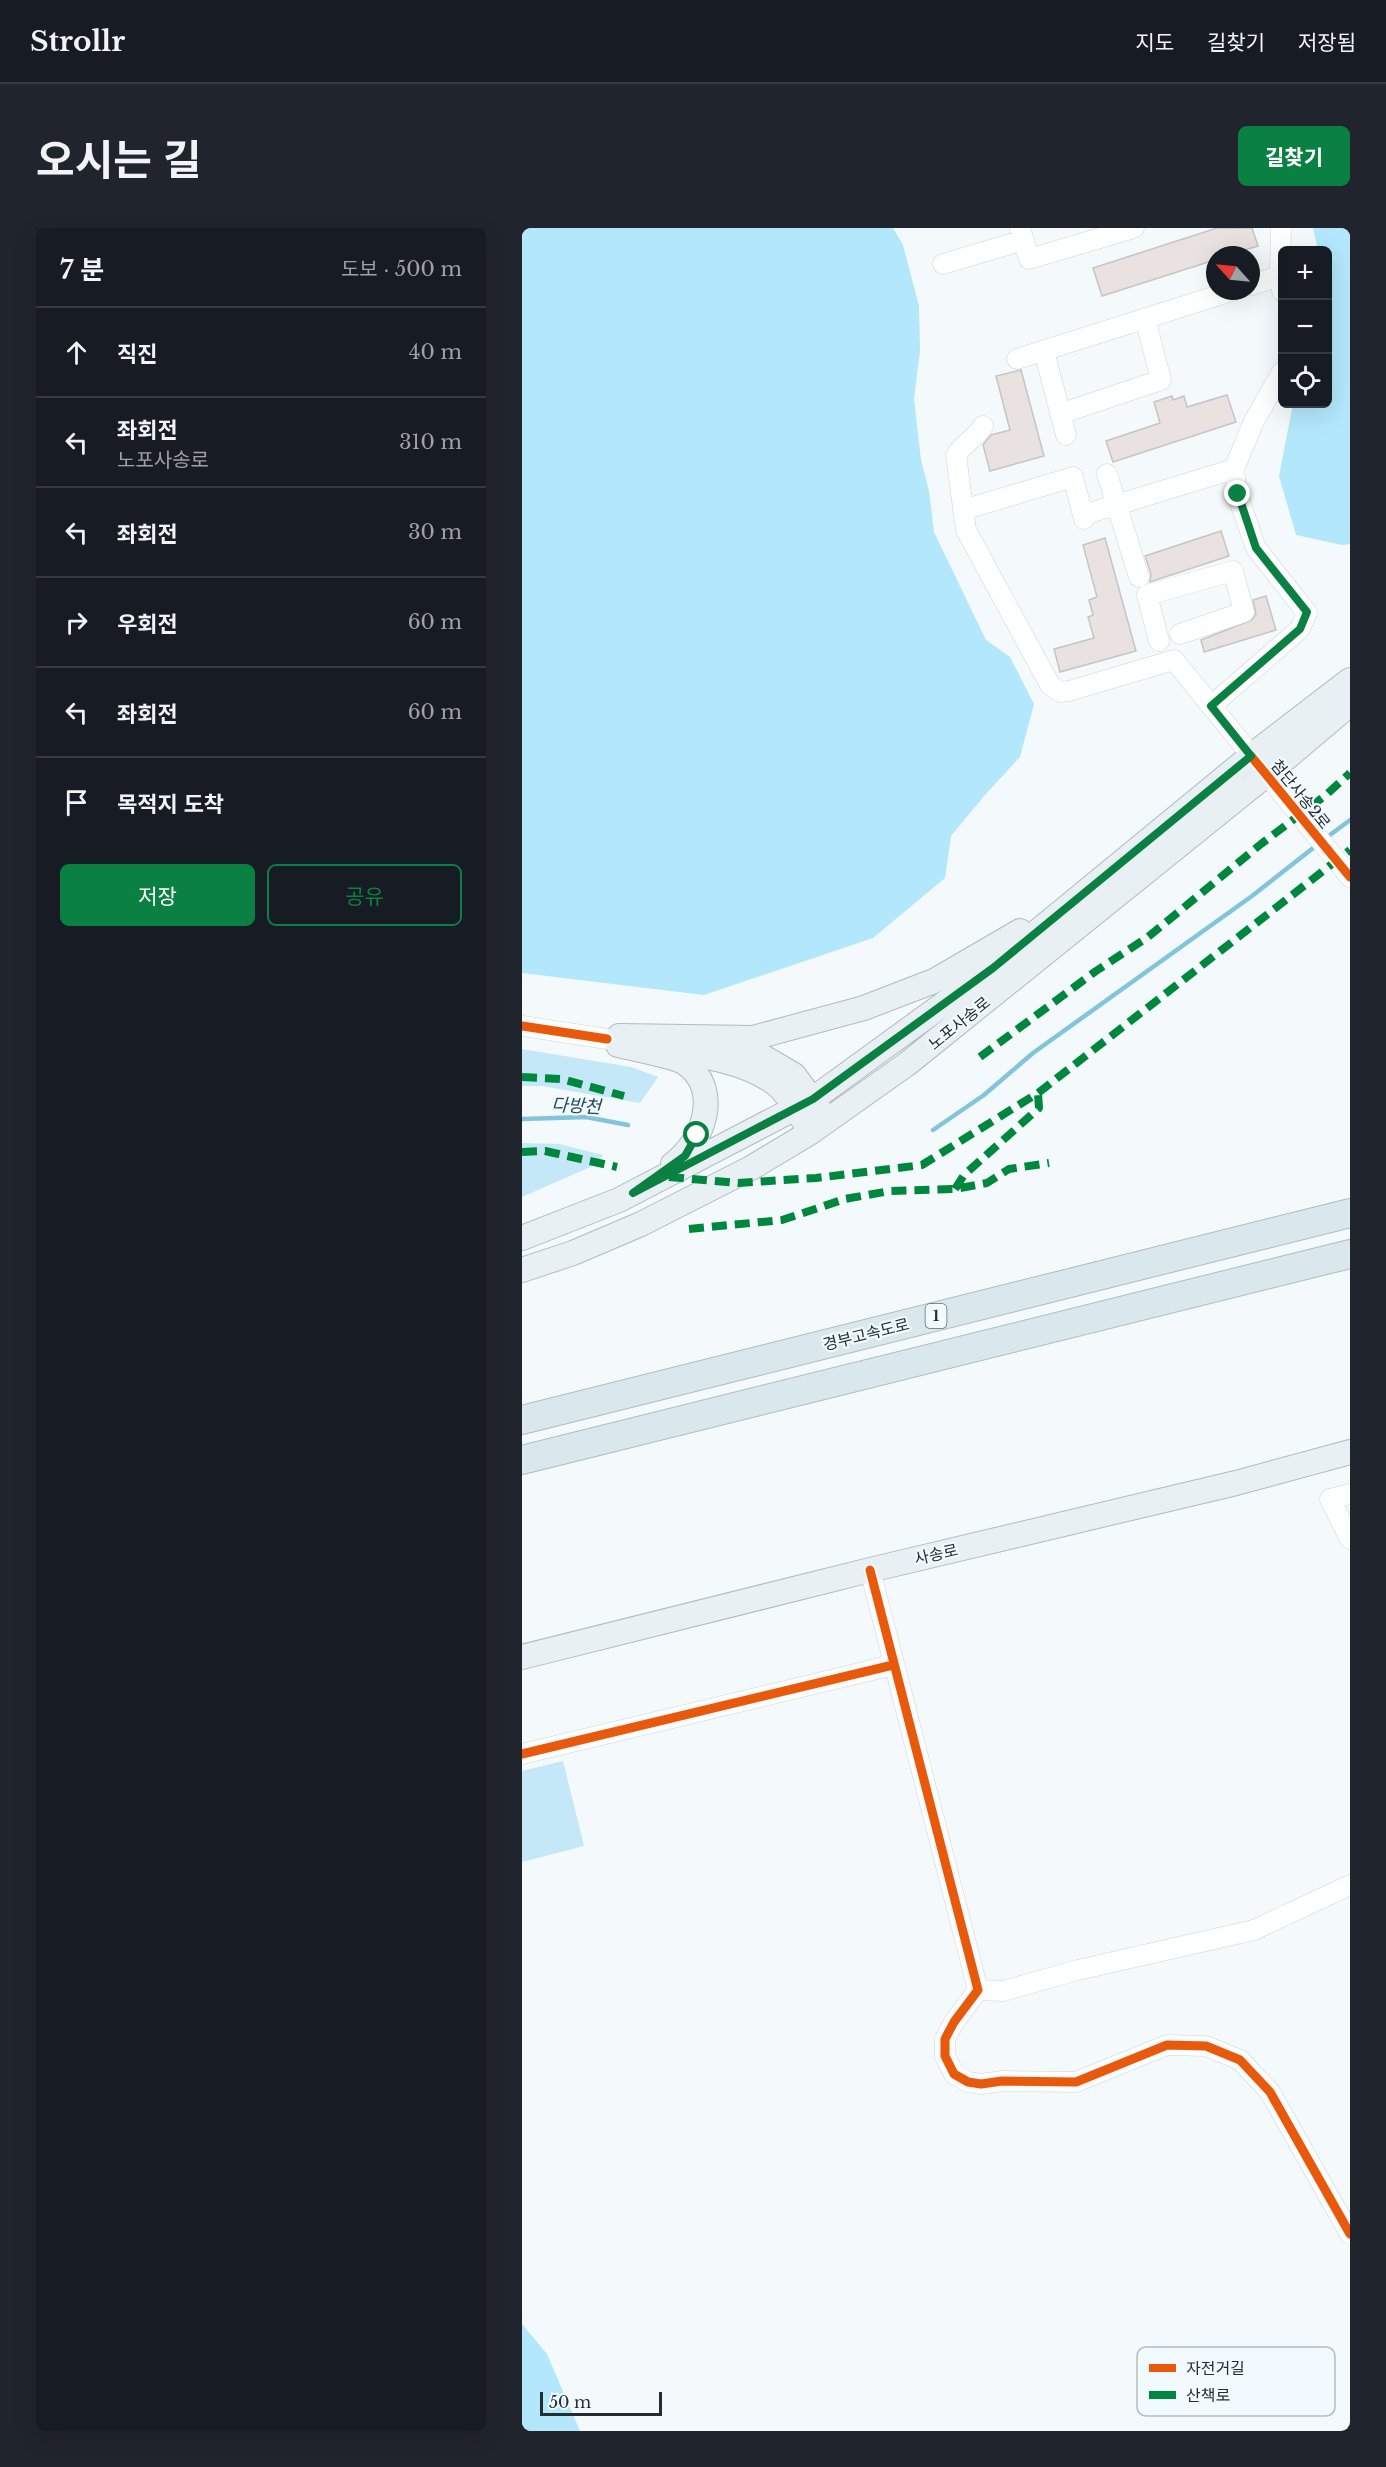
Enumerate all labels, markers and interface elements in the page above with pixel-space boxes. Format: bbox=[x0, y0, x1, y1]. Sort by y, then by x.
text: Strollr bbox=[30, 24, 125, 59]
text: 지도 bbox=[1135, 30, 1174, 56]
text: 길찾기 bbox=[1207, 30, 1265, 56]
text: 저장됨 bbox=[1298, 30, 1356, 56]
button: 길찾기 bbox=[1238, 126, 1350, 186]
text: 오시는 길 bbox=[36, 134, 202, 186]
north arrow bbox=[1206, 246, 1260, 300]
map controls bbox=[1278, 246, 1332, 408]
button: + bbox=[1278, 246, 1332, 300]
text: 7 분 bbox=[60, 254, 104, 286]
text: 도보 · 500 m bbox=[341, 257, 462, 281]
button: − bbox=[1278, 300, 1332, 354]
icon: ahead bbox=[60, 336, 93, 369]
text: 40 m bbox=[409, 340, 462, 364]
text: 직진 bbox=[117, 341, 157, 368]
button: locate bbox=[1278, 354, 1332, 408]
text: 좌회전 bbox=[117, 417, 178, 444]
icon: left bbox=[60, 426, 93, 459]
text: 310 m bbox=[399, 430, 462, 454]
text: 노포사송로 bbox=[117, 448, 209, 472]
route end bbox=[1224, 480, 1250, 506]
icon: left bbox=[60, 516, 93, 549]
text: 30 m bbox=[408, 520, 462, 544]
text: 좌회전 bbox=[117, 521, 178, 548]
icon: right bbox=[60, 606, 93, 639]
text: 60 m bbox=[408, 610, 462, 634]
text: 우회전 bbox=[117, 611, 178, 638]
icon: left bbox=[60, 696, 93, 729]
text: 60 m bbox=[408, 700, 462, 724]
text: 좌회전 bbox=[117, 701, 178, 728]
street label: 첨단사송2로 bbox=[1267, 755, 1335, 833]
icon: arrive bbox=[60, 786, 93, 819]
text: 목적지 도착 bbox=[117, 791, 224, 818]
button: 저장 bbox=[60, 864, 255, 926]
button: 공유 bbox=[267, 864, 462, 926]
street label: 노포사송로 bbox=[924, 992, 994, 1054]
water label: 다방천 bbox=[551, 1094, 604, 1118]
route start bbox=[683, 1121, 709, 1147]
road number: 1 bbox=[926, 1304, 946, 1328]
street label: 경부고속도로 bbox=[821, 1314, 912, 1354]
street label: 사송로 bbox=[912, 1539, 960, 1569]
legend bbox=[1137, 2347, 1335, 2416]
text: 자전거길 bbox=[1186, 2358, 1245, 2378]
text: 산책로 bbox=[1186, 2385, 1230, 2405]
scale bar bbox=[540, 2389, 662, 2416]
text: 50 m bbox=[549, 2392, 591, 2412]

